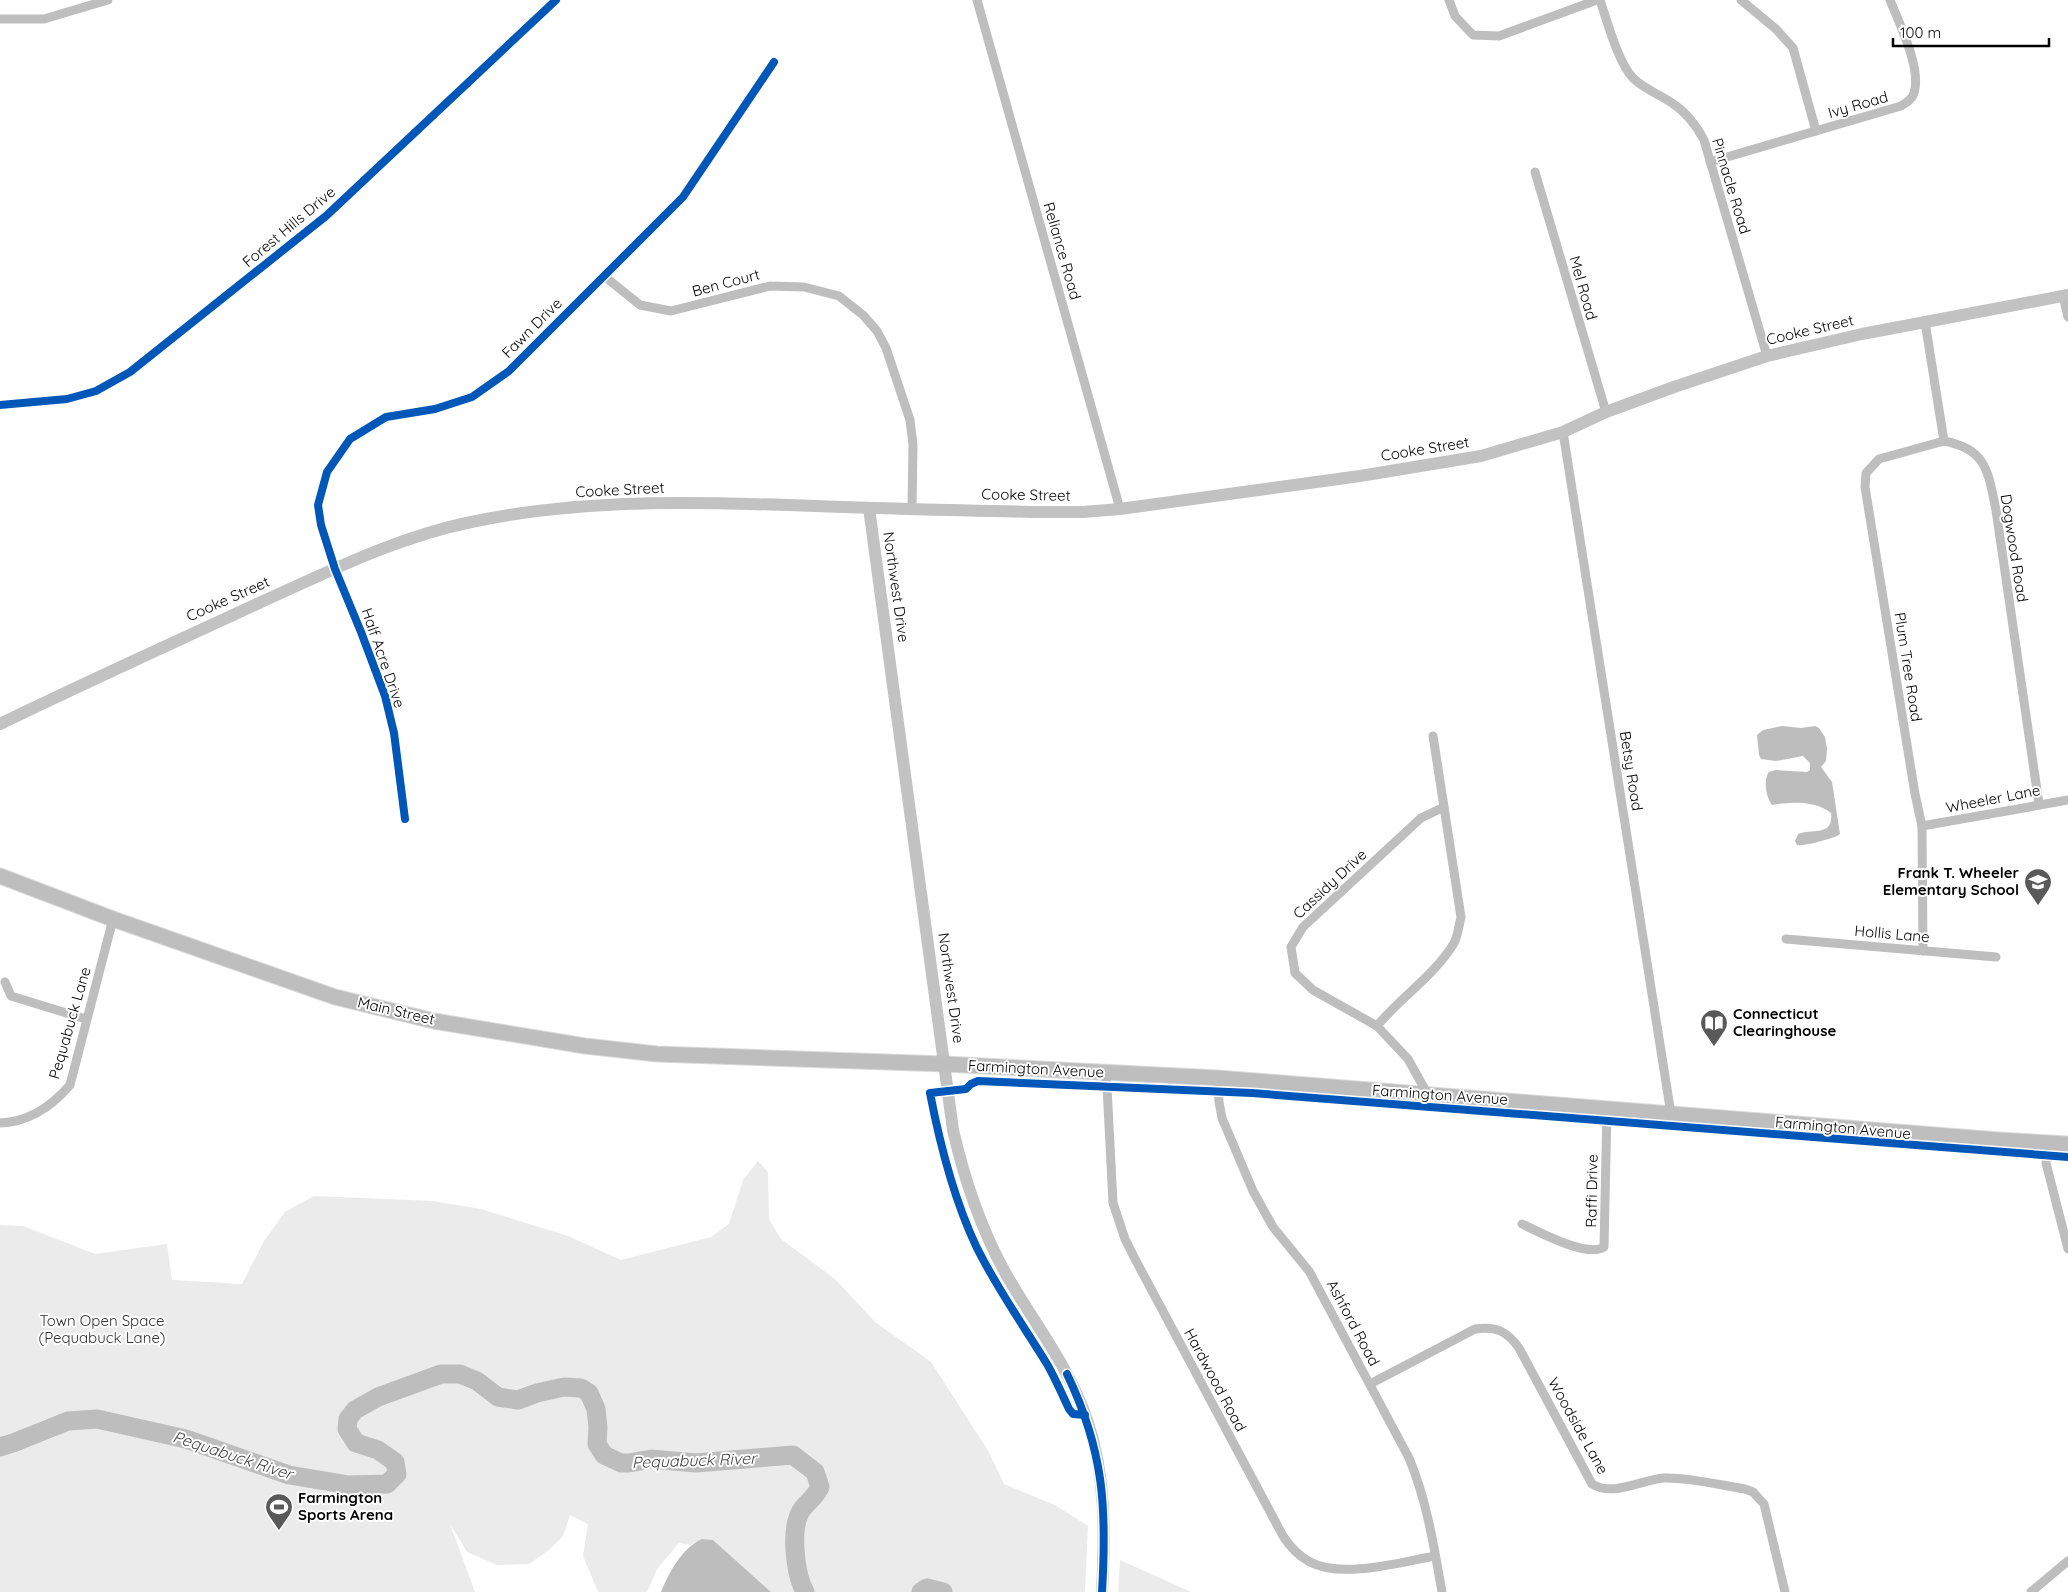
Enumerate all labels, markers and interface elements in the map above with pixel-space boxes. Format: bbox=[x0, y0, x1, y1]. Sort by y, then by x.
scale bar bbox=[1893, 15, 2049, 47]
text: 100 m bbox=[1900, 23, 1941, 42]
street label: Ivy Road bbox=[1826, 87, 1890, 122]
street label: Pinnacle Road bbox=[1708, 136, 1755, 236]
street label: Forest Hills Drive bbox=[238, 182, 339, 271]
street label: Reliance Road bbox=[1040, 200, 1085, 302]
street label: Mel Road bbox=[1565, 254, 1602, 322]
street label: Ben Court bbox=[690, 264, 762, 301]
street label: Fawn Drive bbox=[498, 294, 566, 362]
street label: Cooke Street bbox=[1764, 310, 1855, 349]
street label: Cooke Street bbox=[1379, 432, 1470, 465]
street label: Cooke Street bbox=[575, 478, 665, 501]
street label: Cooke Street bbox=[981, 484, 1071, 505]
street label: Dogwood Road bbox=[1997, 493, 2032, 603]
street label: Northwest Drive bbox=[879, 530, 914, 643]
street label: Cooke Street bbox=[183, 572, 272, 625]
street label: Half Acre Drive bbox=[357, 605, 409, 710]
street label: Plum Tree Road bbox=[1890, 611, 1927, 723]
street label: Betsy Road bbox=[1616, 730, 1647, 812]
street label: Wheeler Lane bbox=[1944, 780, 2042, 817]
street label: Cassidy Drive bbox=[1289, 845, 1371, 923]
place label: Frank T. Wheeler Elementary School bbox=[1883, 863, 2019, 899]
school or university icon: Frank T. Wheeler Elementary School bbox=[2023, 867, 2053, 906]
street label: Hollis Lane bbox=[1854, 921, 1930, 946]
street label: Northwest Drive bbox=[934, 931, 969, 1044]
street label: Pequabuck Lane bbox=[44, 965, 95, 1081]
street label: Main Street bbox=[356, 992, 436, 1029]
place label: Connecticut Clearinghouse bbox=[1733, 1004, 1836, 1040]
library icon: Connecticut Clearinghouse bbox=[1699, 1008, 1729, 1047]
street label: Farmington Avenue bbox=[968, 1055, 1104, 1082]
street label: Farmington Avenue bbox=[1371, 1080, 1509, 1109]
street label: Farmington Avenue bbox=[1774, 1112, 1912, 1143]
street label: Raffi Drive bbox=[1581, 1154, 1602, 1228]
street label: Ashford Road bbox=[1323, 1276, 1384, 1369]
park label: Town Open Space (Pequabuck Lane) bbox=[39, 1311, 165, 1347]
street label: Hardwood Road bbox=[1180, 1325, 1251, 1435]
street label: Woodside Lane bbox=[1544, 1374, 1613, 1477]
water label: Pequabuck River bbox=[171, 1426, 297, 1484]
water label: Pequabuck River bbox=[631, 1448, 758, 1472]
place label: Farmington Sports Arena bbox=[298, 1488, 393, 1524]
sports icon: Farmington Sports Arena bbox=[264, 1492, 294, 1531]

